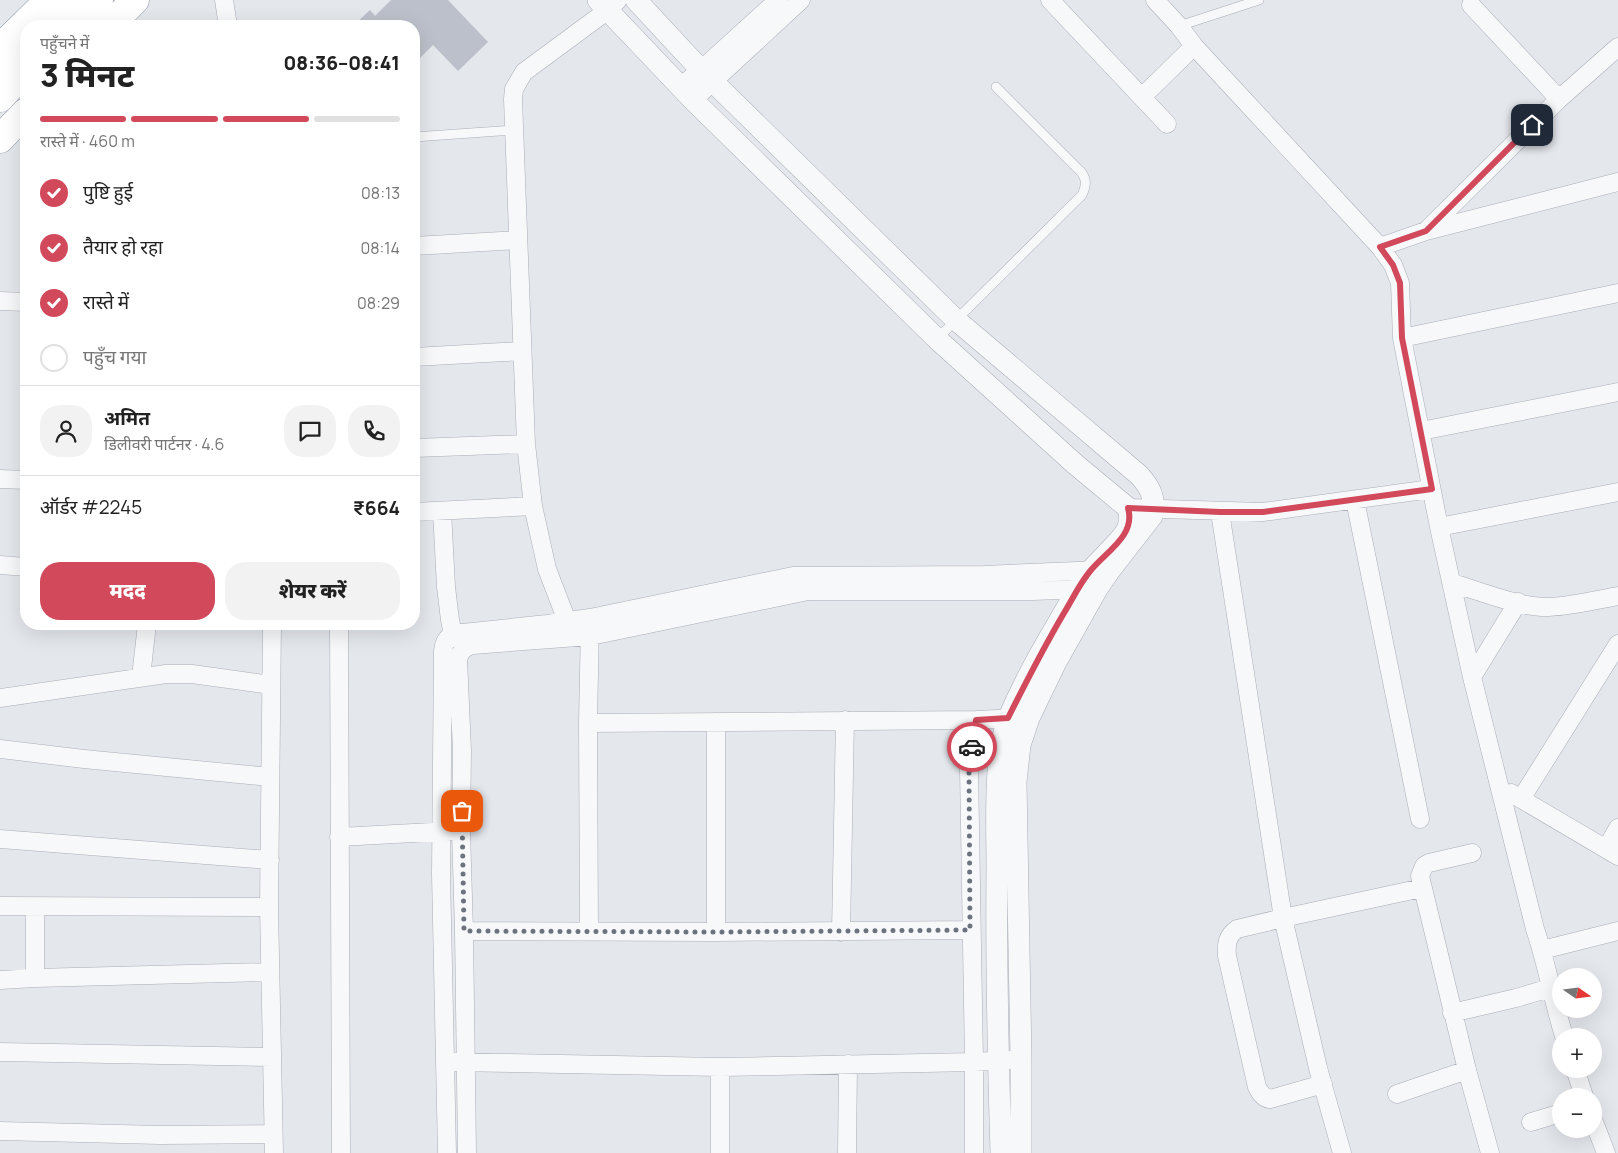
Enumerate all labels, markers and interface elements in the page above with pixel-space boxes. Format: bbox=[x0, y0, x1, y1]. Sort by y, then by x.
text: पहुँचने में bbox=[40, 32, 89, 54]
text: 08:36–08:41 bbox=[284, 50, 400, 76]
text: 3 मिनट bbox=[40, 53, 134, 97]
pin bbox=[1511, 104, 1553, 146]
icon: home bbox=[1518, 111, 1546, 139]
text: रास्ते में · 460 m bbox=[40, 130, 135, 152]
icon: check bbox=[40, 179, 68, 207]
text: पुष्टि हुई bbox=[83, 179, 133, 205]
text: 08:13 bbox=[361, 182, 400, 204]
icon: check bbox=[40, 234, 68, 262]
text: तैयार हो रहा bbox=[83, 234, 163, 260]
text: 08:14 bbox=[360, 237, 400, 259]
icon: check bbox=[40, 289, 68, 317]
text: रास्ते में bbox=[83, 289, 129, 315]
text: 08:29 bbox=[357, 292, 400, 314]
text: पहुँच गया bbox=[83, 344, 146, 370]
button: person bbox=[40, 405, 92, 457]
text: अमित bbox=[104, 405, 150, 431]
button: chat bbox=[284, 405, 336, 457]
button: phone bbox=[348, 405, 400, 457]
text: डिलीवरी पार्टनर · 4.6 bbox=[104, 433, 224, 455]
text: ऑर्डर #2245 bbox=[40, 494, 142, 520]
text: ₹664 bbox=[353, 495, 400, 521]
button: मदद bbox=[40, 562, 215, 620]
button: शेयर करें bbox=[225, 562, 400, 620]
courier bbox=[947, 722, 997, 772]
icon: car bbox=[958, 733, 986, 761]
pin bbox=[441, 790, 483, 832]
icon: bag bbox=[448, 797, 476, 825]
north arrow bbox=[1552, 968, 1602, 1018]
map controls bbox=[1552, 968, 1602, 1138]
button: + bbox=[1552, 1028, 1602, 1078]
button: − bbox=[1552, 1088, 1602, 1138]

